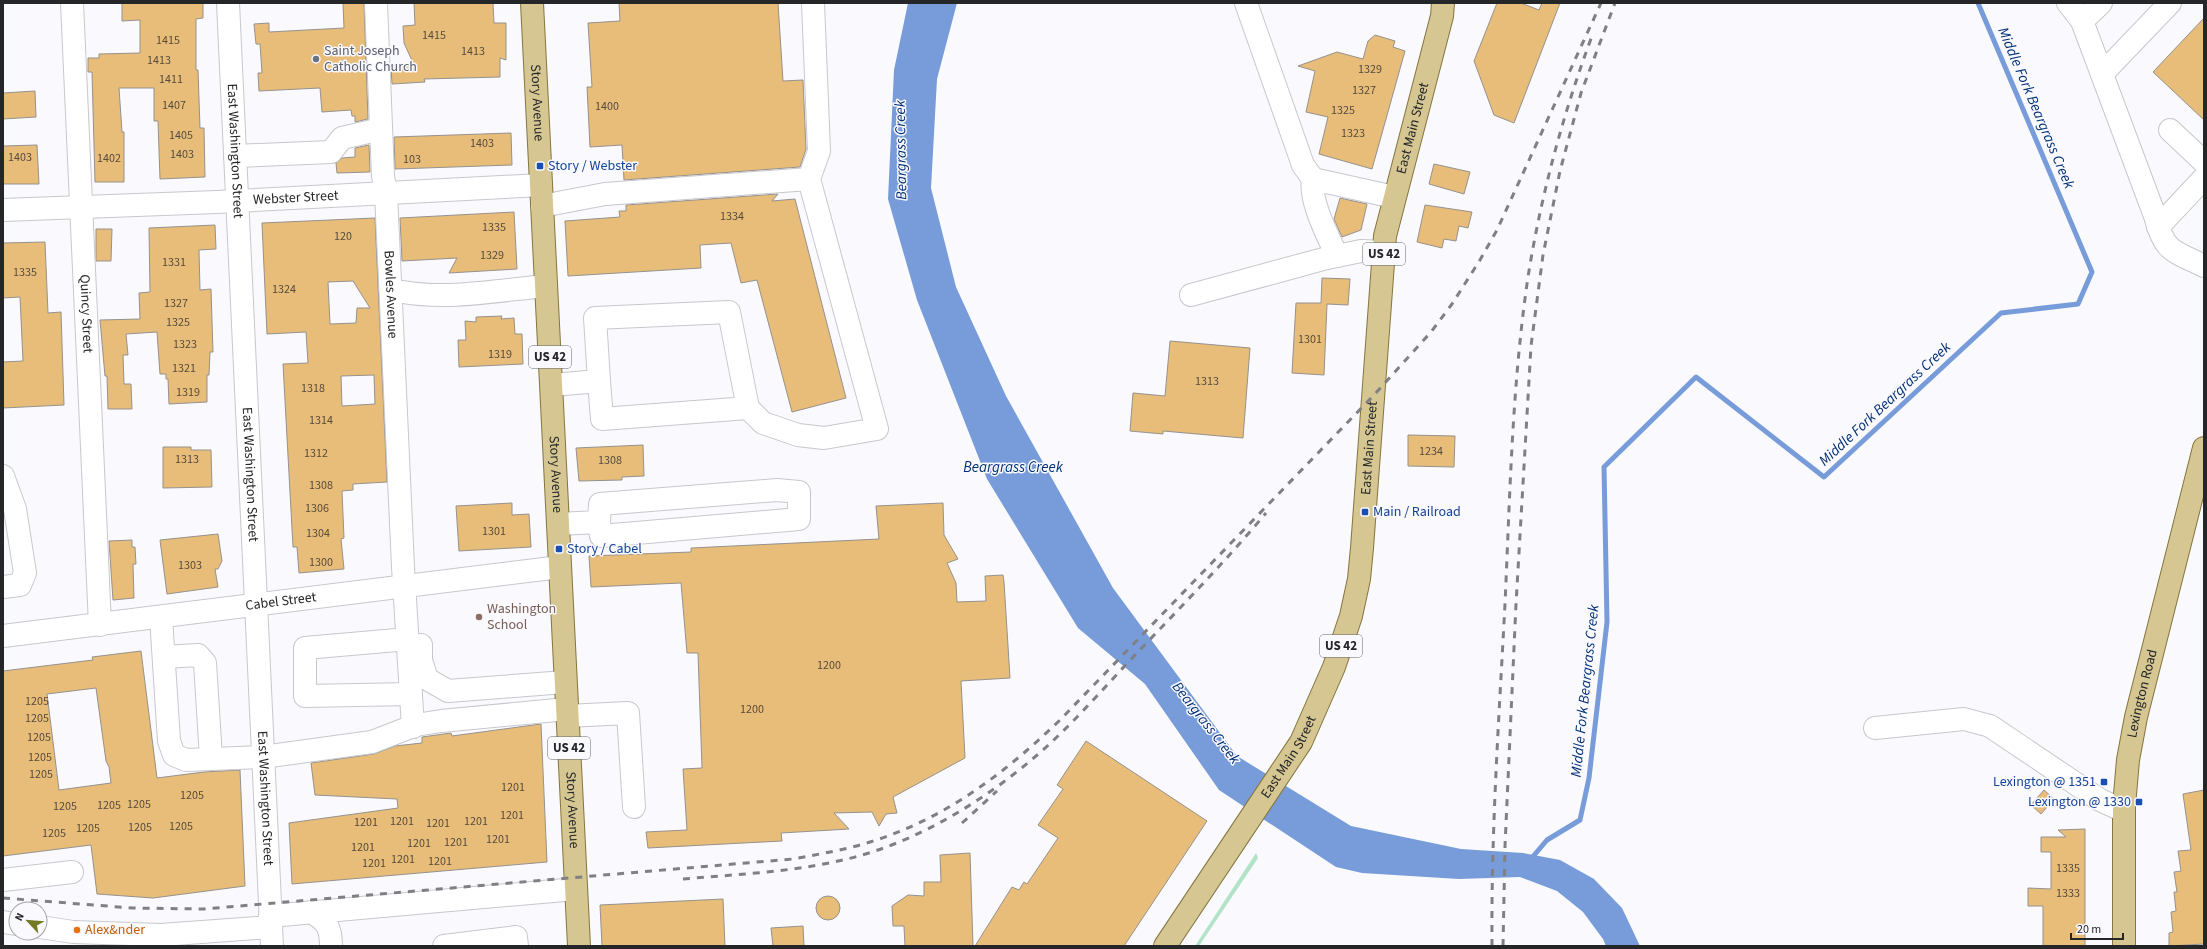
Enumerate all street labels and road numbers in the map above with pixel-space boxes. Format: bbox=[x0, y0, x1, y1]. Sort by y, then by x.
street label: Story Avenue bbox=[525, 64, 549, 142]
street label: East Main Street bbox=[1391, 80, 1434, 176]
street label: East Washington Street bbox=[222, 83, 248, 219]
street label: Webster Street bbox=[252, 186, 339, 210]
road number: US 42 bbox=[1363, 243, 1405, 265]
street label: Bowles Avenue bbox=[379, 250, 403, 339]
street label: Quincy Street bbox=[74, 274, 98, 354]
road number: US 42 bbox=[529, 346, 571, 368]
street label: East Main Street bbox=[1356, 400, 1383, 496]
street label: East Washington Street bbox=[237, 407, 263, 543]
street label: Story Avenue bbox=[544, 435, 567, 513]
street label: Cabel Street bbox=[244, 587, 318, 616]
road number: US 42 bbox=[1320, 635, 1362, 657]
street label: Lexington Road bbox=[2122, 647, 2163, 740]
street label: East Main Street bbox=[1256, 712, 1321, 803]
street label: East Washington Street bbox=[252, 730, 278, 866]
road number: US 42 bbox=[548, 737, 590, 759]
street label: Story Avenue bbox=[560, 771, 584, 849]

